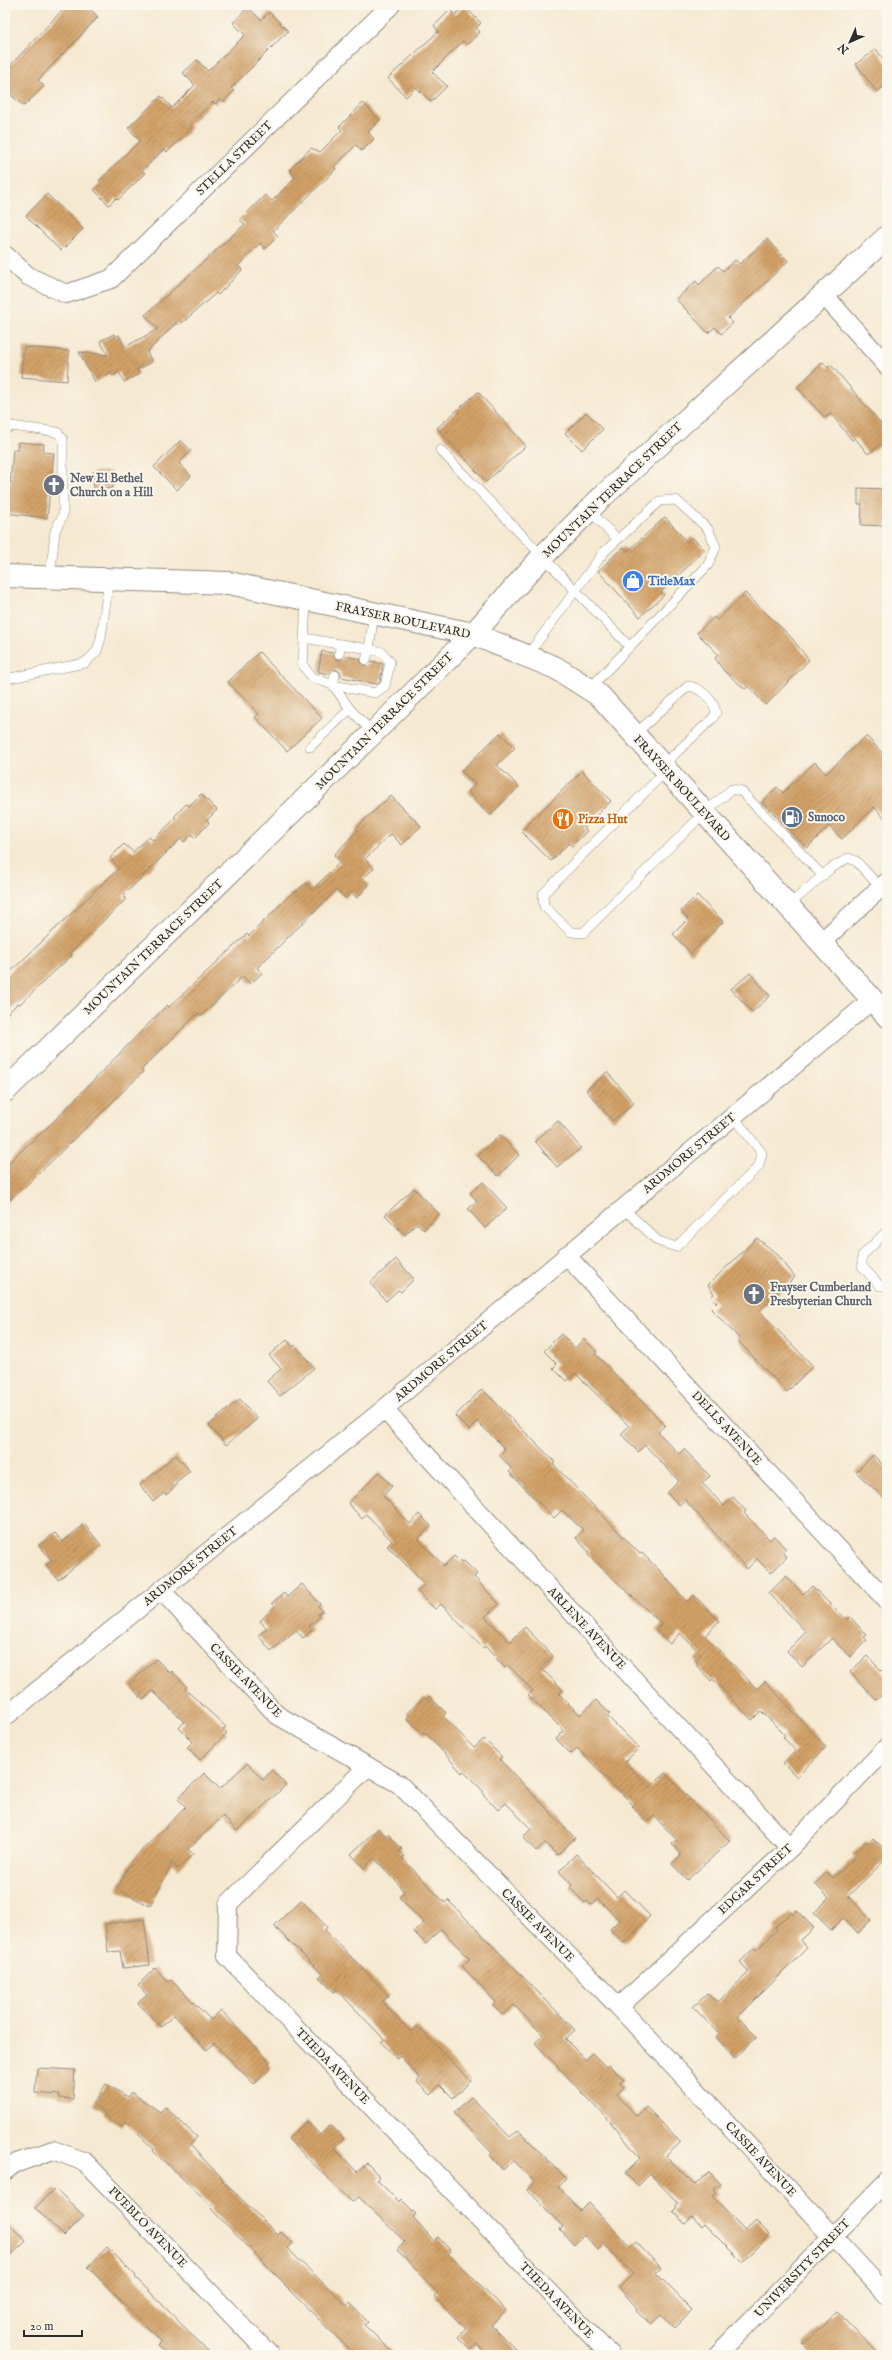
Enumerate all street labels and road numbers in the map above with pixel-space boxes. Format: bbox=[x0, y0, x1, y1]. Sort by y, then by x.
street label: STELLA STREET bbox=[193, 118, 276, 199]
street label: MOUNTAIN TERRACE STREET bbox=[539, 419, 685, 561]
street label: FRAYSER BOULEVARD bbox=[334, 599, 472, 642]
street label: MOUNTAIN TERRACE STREET bbox=[313, 649, 456, 793]
street label: FRAYSER BOULEVARD bbox=[630, 732, 734, 845]
street label: MOUNTAIN TERRACE STREET bbox=[80, 876, 226, 1018]
street label: ARDMORE STREET bbox=[639, 1110, 739, 1197]
street label: ARDMORE STREET bbox=[391, 1318, 491, 1405]
street label: DELLS AVENUE bbox=[688, 1388, 765, 1469]
street label: ARDMORE STREET bbox=[139, 1524, 241, 1610]
street label: ARLENE AVENUE bbox=[544, 1583, 629, 1673]
street label: CASSIE AVENUE bbox=[206, 1640, 285, 1721]
street label: EDGAR STREET bbox=[715, 1841, 796, 1918]
street label: CASSIE AVENUE bbox=[498, 1886, 577, 1965]
street label: THEDA AVENUE bbox=[292, 2025, 373, 2108]
street label: CASSIE AVENUE bbox=[722, 2119, 799, 2200]
street label: PUEBLO AVENUE bbox=[105, 2184, 190, 2271]
street label: UNIVERSITY STREET bbox=[751, 2216, 853, 2321]
street label: THEDA AVENUE bbox=[516, 2259, 597, 2342]

